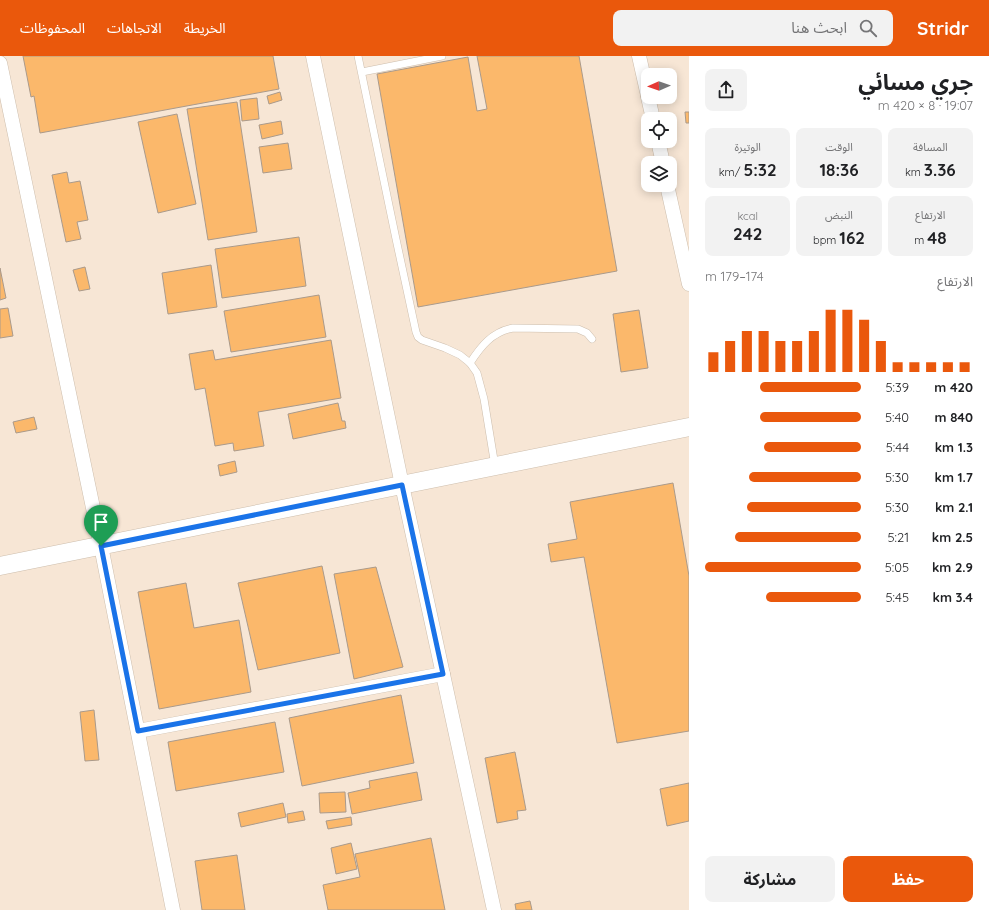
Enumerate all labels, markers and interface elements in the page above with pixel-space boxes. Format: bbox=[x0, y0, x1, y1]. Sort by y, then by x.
search box bbox=[613, 10, 893, 46]
text: Stridr bbox=[917, 16, 969, 40]
icon: search bbox=[857, 17, 879, 39]
text: ابحث هنا bbox=[791, 18, 847, 37]
text: المحفوظات bbox=[20, 19, 85, 37]
text: الاتجاهات bbox=[107, 19, 162, 37]
text: الخريطة bbox=[184, 19, 226, 37]
north arrow bbox=[641, 68, 677, 104]
map controls bbox=[641, 68, 677, 192]
text: جري مسائي bbox=[858, 68, 973, 96]
button: share bbox=[705, 69, 747, 111]
text: 19:07 · 8 × 420 m bbox=[878, 97, 973, 113]
button: locate bbox=[641, 112, 677, 148]
text: الوتيرة bbox=[734, 140, 761, 154]
text: الوقت bbox=[825, 140, 853, 154]
text: المسافة bbox=[913, 140, 948, 154]
button: layers bbox=[641, 156, 677, 192]
text: 5:32 bbox=[743, 159, 777, 180]
text: 18:36 bbox=[819, 159, 859, 180]
text: 3.36 bbox=[924, 159, 956, 180]
text: /km bbox=[719, 165, 743, 179]
text: km bbox=[905, 165, 924, 179]
text: النبض bbox=[825, 208, 853, 222]
text: الارتفاع bbox=[915, 208, 945, 222]
text: kcal bbox=[737, 209, 758, 223]
text: 242 bbox=[733, 223, 762, 244]
text: 162 bbox=[839, 227, 865, 248]
text: 48 bbox=[927, 227, 947, 248]
text: bpm bbox=[813, 233, 839, 247]
text: m bbox=[914, 233, 927, 247]
text: 174–179 m bbox=[705, 268, 764, 284]
text: الارتفاع bbox=[937, 273, 973, 289]
text: 5:39 bbox=[885, 379, 909, 395]
text: 420 m bbox=[934, 379, 973, 395]
text: 5:40 bbox=[885, 409, 909, 425]
text: 840 m bbox=[935, 409, 973, 425]
text: 5:44 bbox=[886, 439, 909, 455]
text: 1.3 km bbox=[935, 439, 973, 455]
text: 5:30 bbox=[885, 469, 909, 485]
text: 1.7 km bbox=[935, 469, 973, 485]
text: 5:30 bbox=[885, 499, 909, 515]
text: 2.1 km bbox=[935, 499, 973, 515]
pin bbox=[84, 505, 118, 546]
icon: arrive bbox=[90, 511, 112, 533]
text: 5:21 bbox=[887, 529, 909, 545]
text: 2.5 km bbox=[932, 529, 973, 545]
text: 5:05 bbox=[885, 559, 909, 575]
text: 2.9 km bbox=[932, 559, 973, 575]
text: 5:45 bbox=[885, 589, 909, 605]
text: 3.4 km bbox=[932, 589, 973, 605]
button: مشاركة bbox=[705, 856, 835, 902]
button: حفظ bbox=[843, 856, 973, 902]

